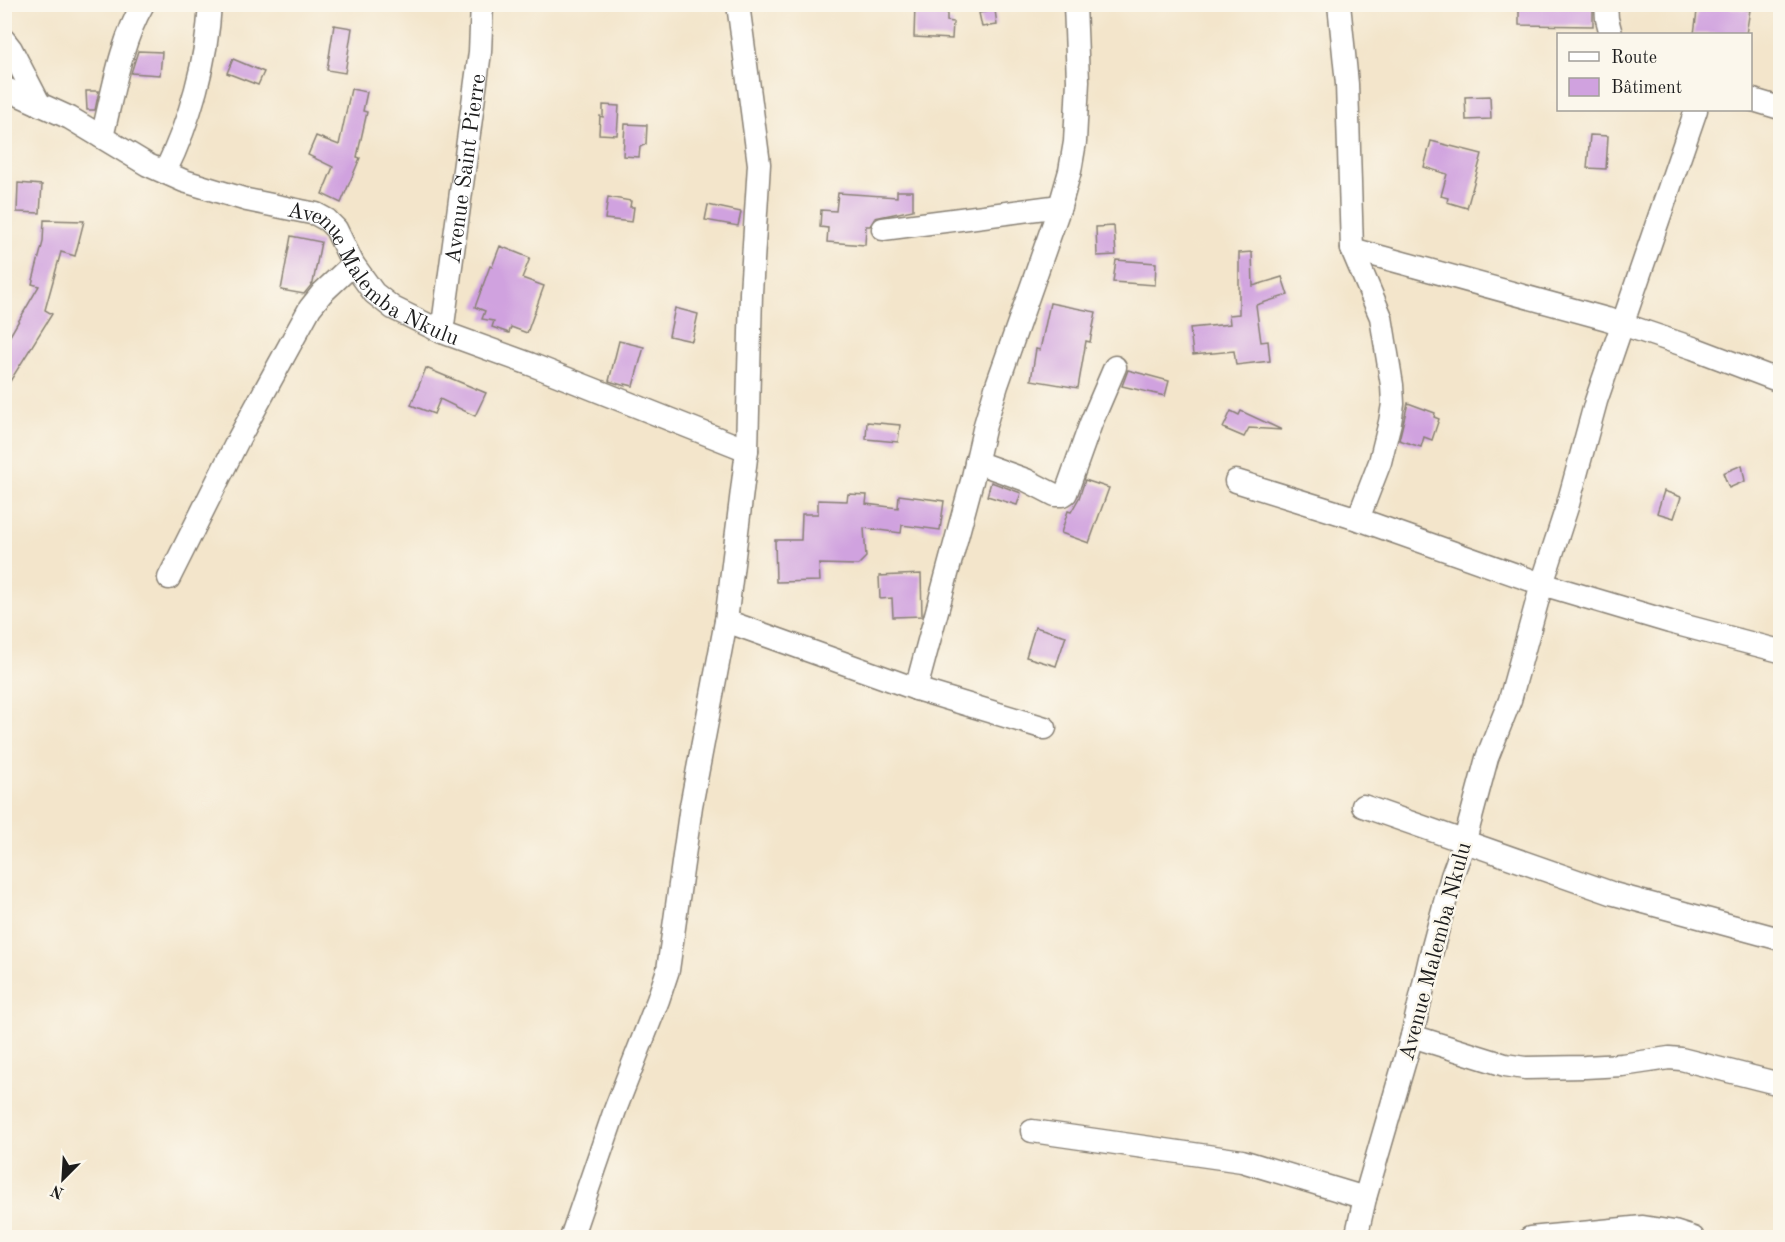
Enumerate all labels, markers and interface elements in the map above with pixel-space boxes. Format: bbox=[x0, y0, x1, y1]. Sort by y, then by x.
legend bbox=[1557, 33, 1752, 111]
text: Route bbox=[1611, 49, 1657, 67]
street label: Avenue Saint Pierre bbox=[442, 72, 490, 265]
text: Bâtiment bbox=[1611, 79, 1682, 97]
street label: Avenue Malemba Nkulu bbox=[285, 199, 462, 350]
street label: Avenue Malemba Nkulu bbox=[1396, 840, 1476, 1063]
north arrow bbox=[33, 1149, 93, 1209]
text: N bbox=[48, 1181, 67, 1201]

